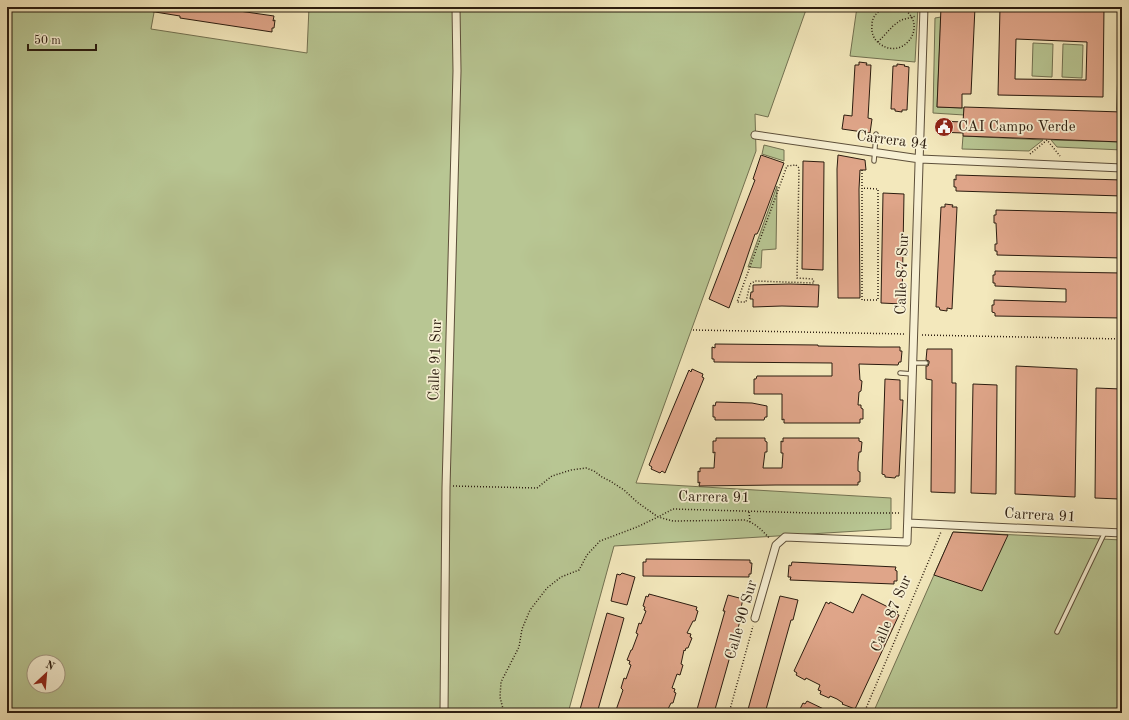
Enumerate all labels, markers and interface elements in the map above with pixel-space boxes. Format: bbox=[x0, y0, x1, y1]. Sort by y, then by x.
scale bar bbox=[28, 26, 96, 52]
text: 50 m bbox=[34, 34, 61, 47]
public building icon: CAI Campo Verde bbox=[933, 116, 955, 138]
place label: CAI Campo Verde bbox=[958, 120, 1076, 135]
street label: Carrera 94 bbox=[855, 129, 929, 153]
street label: Calle 87 Sur bbox=[894, 233, 912, 315]
street label: Calle 91 Sur bbox=[427, 319, 445, 401]
street label: Carrera 91 bbox=[678, 490, 750, 506]
street label: Carrera 91 bbox=[1004, 507, 1076, 525]
street label: Calle 87 Sur bbox=[869, 573, 915, 655]
street label: Calle 90 Sur bbox=[724, 579, 760, 661]
north arrow bbox=[26, 654, 66, 694]
text: N bbox=[44, 660, 56, 673]

